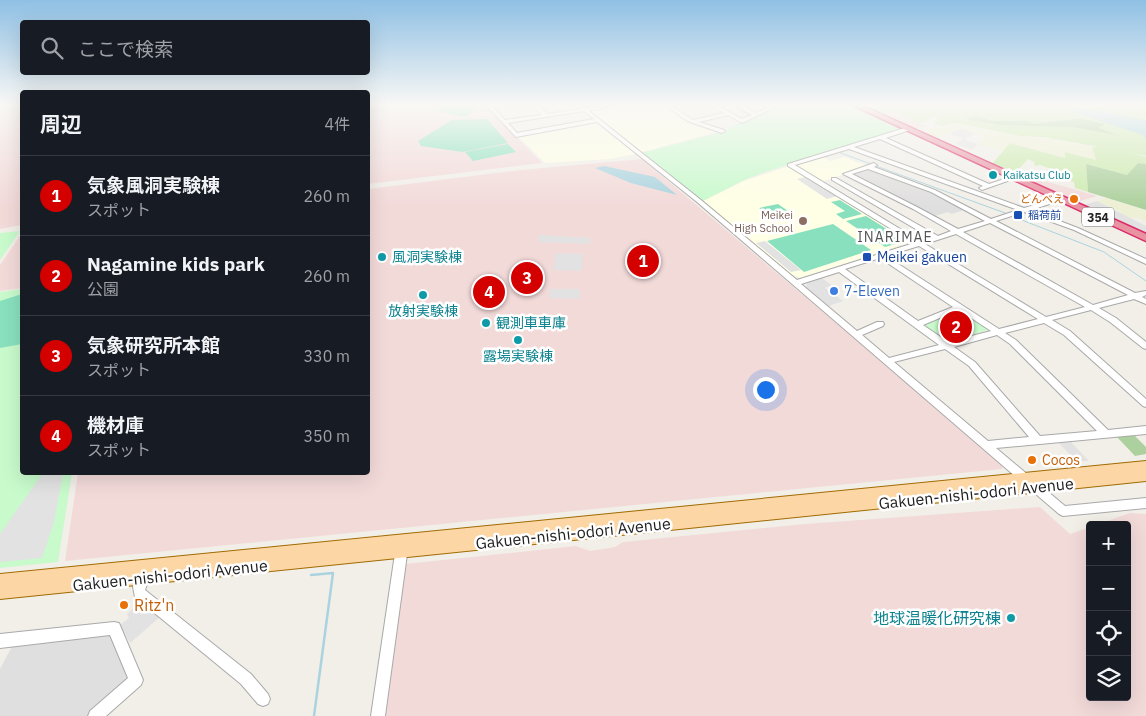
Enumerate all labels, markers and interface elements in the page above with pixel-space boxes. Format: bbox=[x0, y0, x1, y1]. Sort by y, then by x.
search box bbox=[20, 20, 370, 75]
icon: search bbox=[38, 34, 66, 62]
text: ここで検索 bbox=[78, 37, 173, 61]
text: 周辺 bbox=[40, 110, 82, 138]
text: 4件 bbox=[324, 114, 350, 134]
place label: Kaikatsu Club bbox=[1003, 168, 1071, 182]
marker: Kaikatsu Club bbox=[987, 169, 999, 181]
text: 気象風洞実験棟 bbox=[87, 173, 220, 197]
text: 1 bbox=[51, 186, 61, 206]
text: 260 m bbox=[303, 186, 350, 206]
place label: どんべえ bbox=[1020, 192, 1064, 206]
marker: どんべえ bbox=[1068, 193, 1080, 205]
text: スポット bbox=[87, 200, 151, 220]
place label: Meikei High School bbox=[734, 208, 793, 235]
place label: 稲荷前 bbox=[1028, 208, 1061, 222]
road number: 354 bbox=[1082, 208, 1114, 226]
marker: 稲荷前 bbox=[1012, 209, 1024, 221]
marker: Meikei High School bbox=[797, 215, 809, 227]
district label: INARIMAE bbox=[857, 228, 933, 246]
pin: 1 bbox=[627, 242, 659, 280]
place label: 風洞実験棟 bbox=[392, 248, 462, 266]
place label: Meikei gakuen bbox=[877, 248, 967, 266]
marker: 風洞実験棟 bbox=[376, 251, 388, 263]
marker: Meikei gakuen bbox=[861, 251, 873, 263]
text: Nagamine kids park bbox=[87, 252, 265, 276]
pin: 3 bbox=[511, 259, 543, 297]
text: 2 bbox=[51, 266, 61, 286]
text: 260 m bbox=[303, 266, 350, 286]
pin: 4 bbox=[473, 273, 505, 311]
text: 公園 bbox=[87, 279, 119, 299]
place label: 7-Eleven bbox=[844, 282, 900, 300]
marker: 7-Eleven bbox=[828, 285, 840, 297]
marker: 放射実験棟 bbox=[417, 289, 429, 301]
place label: 放射実験棟 bbox=[388, 302, 458, 320]
pin: 2 bbox=[940, 308, 972, 346]
place label: 観測車車庫 bbox=[496, 314, 566, 332]
marker: 観測車車庫 bbox=[480, 317, 492, 329]
text: 気象研究所本館 bbox=[87, 333, 220, 357]
marker: 露場実験棟 bbox=[512, 334, 524, 346]
text: 3 bbox=[51, 346, 61, 366]
text: 330 m bbox=[303, 346, 350, 366]
place label: 露場実験棟 bbox=[483, 347, 553, 365]
text: スポット bbox=[87, 360, 151, 380]
your location bbox=[753, 377, 779, 403]
text: 機材庫 bbox=[87, 413, 144, 437]
text: 4 bbox=[51, 426, 61, 446]
text: 350 m bbox=[303, 426, 350, 446]
text: スポット bbox=[87, 440, 151, 460]
place label: Cocos bbox=[1042, 451, 1080, 469]
marker: Cocos bbox=[1026, 454, 1038, 466]
street label: Gakuen-nishi-odori Avenue bbox=[877, 473, 1075, 513]
street label: Gakuen-nishi-odori Avenue bbox=[474, 513, 672, 553]
map controls bbox=[1086, 521, 1131, 701]
button: + bbox=[1086, 521, 1131, 566]
street label: Gakuen-nishi-odori Avenue bbox=[71, 555, 269, 595]
button: − bbox=[1086, 566, 1131, 611]
place label: Ritz'n bbox=[134, 595, 174, 615]
marker: Ritz'n bbox=[118, 599, 130, 611]
place label: 地球温暖化研究棟 bbox=[873, 608, 1001, 628]
button: locate bbox=[1086, 611, 1131, 656]
marker: 地球温暖化研究棟 bbox=[1005, 612, 1017, 624]
button: layers bbox=[1086, 656, 1131, 701]

